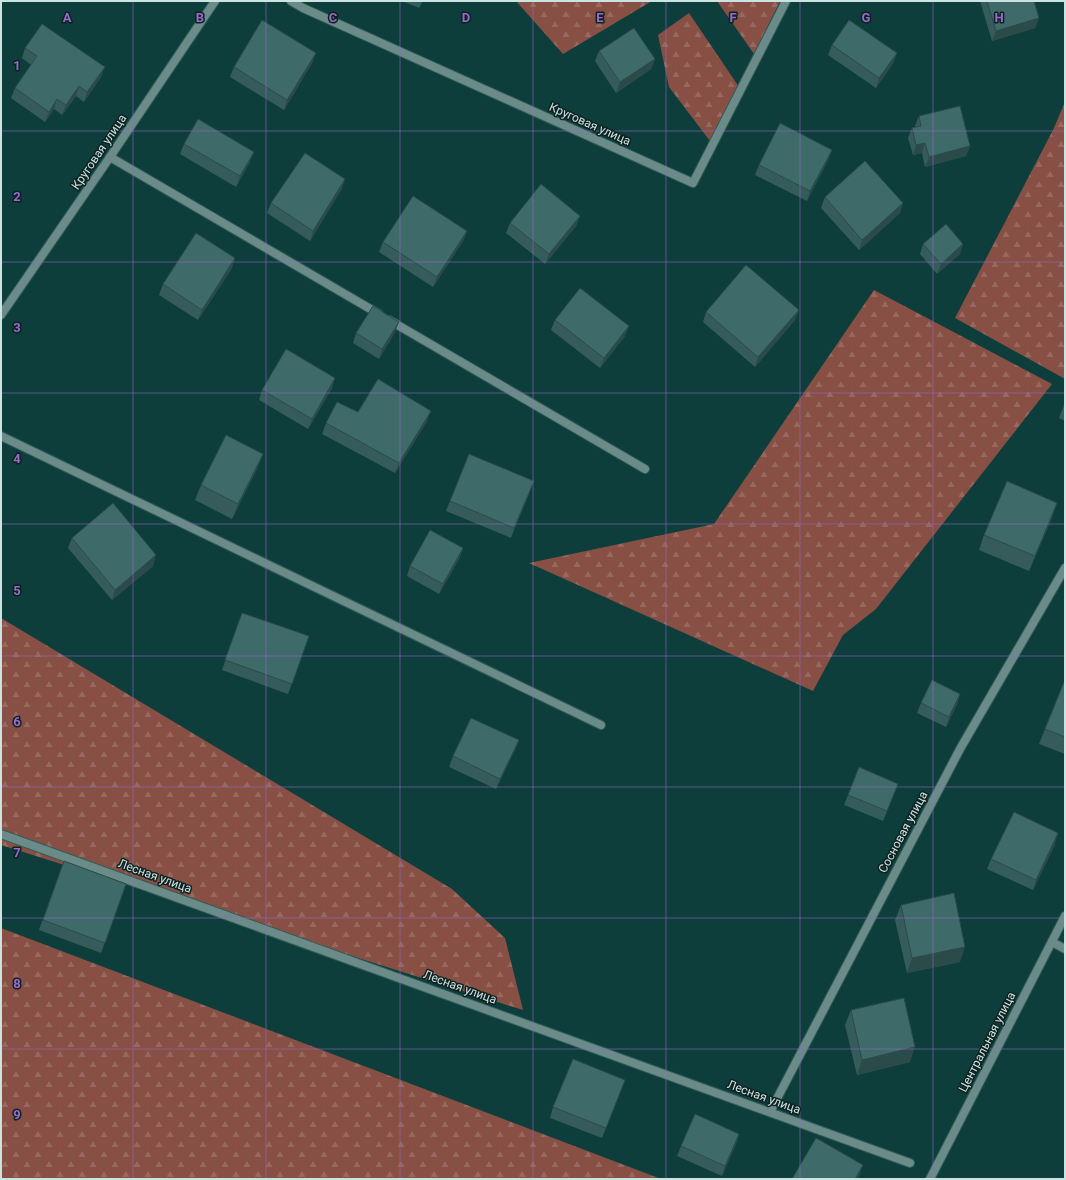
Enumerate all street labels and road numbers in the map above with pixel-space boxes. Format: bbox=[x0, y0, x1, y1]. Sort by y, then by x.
street label: Круговая улица bbox=[547, 100, 633, 148]
street label: Круговая улица bbox=[69, 112, 129, 192]
street label: Сосновая улица bbox=[876, 789, 930, 875]
street label: Лесная улица bbox=[116, 856, 194, 896]
street label: Лесная улица bbox=[421, 967, 499, 1007]
street label: Центральная улица bbox=[956, 990, 1018, 1094]
street label: Лесная улица bbox=[725, 1077, 803, 1117]

